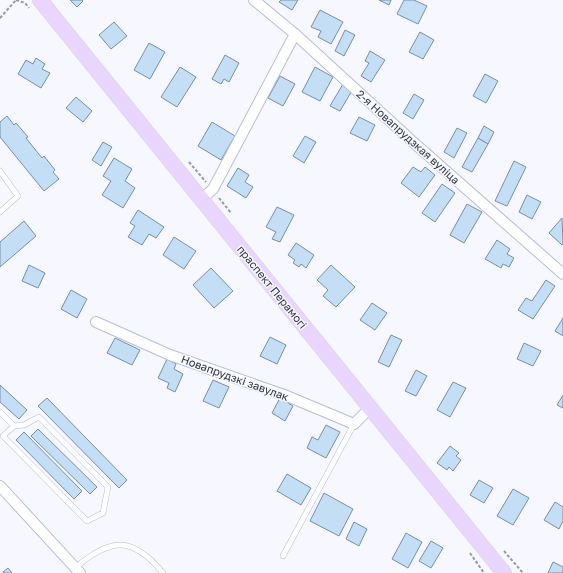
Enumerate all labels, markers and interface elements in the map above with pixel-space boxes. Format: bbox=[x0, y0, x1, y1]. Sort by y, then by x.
street label: 2-я Новапрудзкая вуліца bbox=[354, 87, 463, 186]
street label: праспект Перамогі bbox=[235, 243, 310, 331]
street label: Новапрудзкі завулак bbox=[180, 352, 291, 403]

